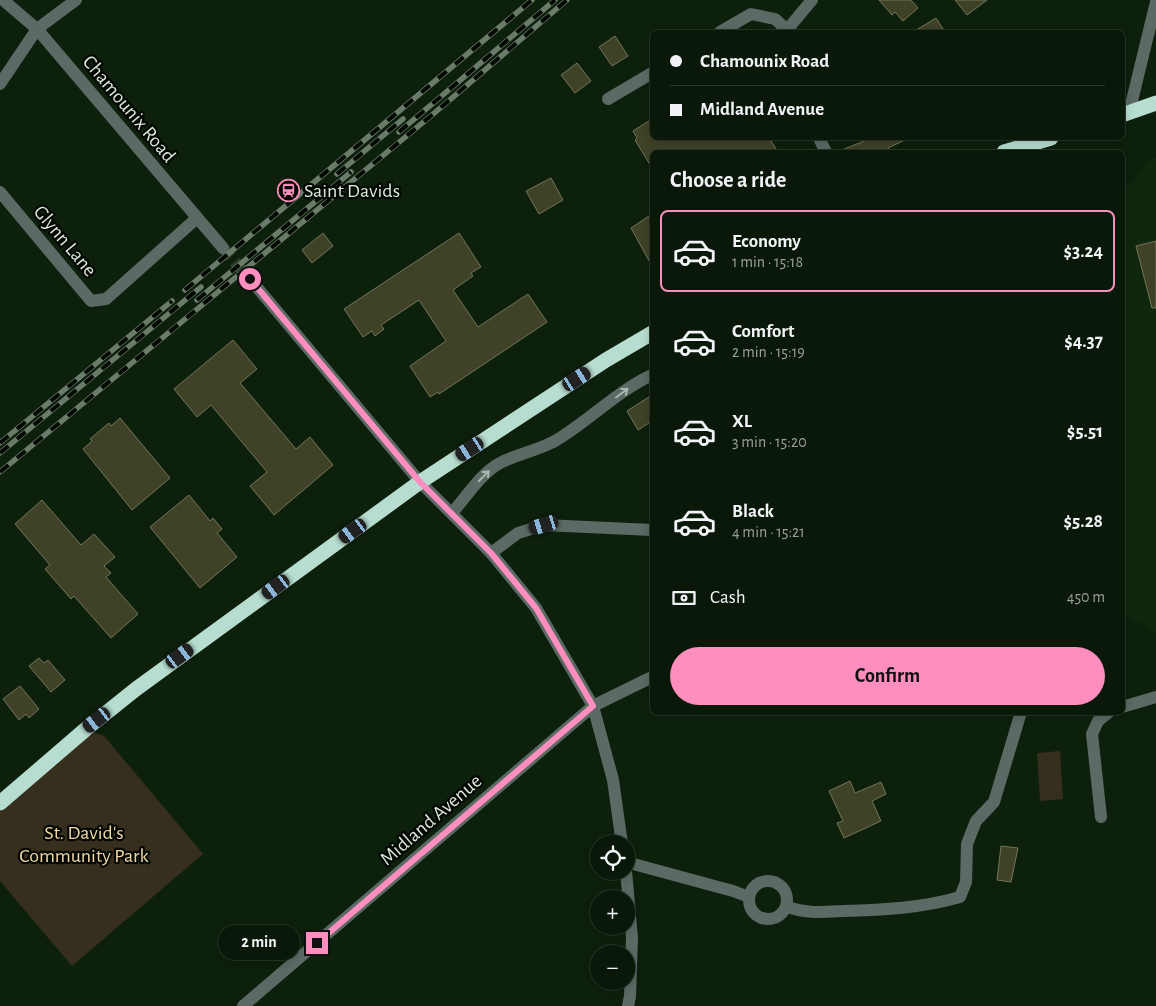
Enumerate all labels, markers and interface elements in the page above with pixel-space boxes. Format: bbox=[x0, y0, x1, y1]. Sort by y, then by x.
street label: Chamounix Road bbox=[79, 52, 179, 166]
text: Chamounix Road bbox=[700, 52, 829, 71]
text: Midland Avenue bbox=[700, 100, 824, 119]
text: Choose a ride bbox=[670, 169, 786, 191]
station icon: Saint Davids bbox=[276, 179, 300, 203]
place label: Saint Davids bbox=[304, 181, 400, 201]
street label: Glynn Lane bbox=[30, 202, 100, 280]
icon: car bbox=[672, 229, 717, 274]
text: Economy bbox=[732, 232, 801, 251]
text: $3.24 bbox=[1063, 242, 1103, 261]
text: 1 min · 15:18 bbox=[732, 254, 803, 270]
route start bbox=[239, 268, 261, 290]
icon: car bbox=[672, 319, 717, 364]
text: Comfort bbox=[732, 322, 794, 341]
text: $4.37 bbox=[1064, 332, 1103, 351]
text: 2 min · 15:19 bbox=[732, 344, 805, 360]
car bbox=[560, 365, 593, 393]
one-way arrow bbox=[615, 388, 629, 398]
icon: car bbox=[672, 409, 717, 454]
text: XL bbox=[732, 412, 752, 431]
text: $5.51 bbox=[1067, 422, 1103, 441]
text: 3 min · 15:20 bbox=[732, 434, 807, 450]
car bbox=[453, 435, 486, 463]
one-way arrow bbox=[478, 470, 490, 483]
icon: car bbox=[672, 499, 717, 544]
text: Black bbox=[732, 502, 774, 521]
text: $5.28 bbox=[1064, 512, 1103, 531]
car bbox=[527, 513, 560, 537]
car bbox=[336, 516, 369, 546]
text: 4 min · 15:21 bbox=[732, 524, 805, 540]
car bbox=[259, 572, 292, 602]
icon: cash bbox=[670, 584, 698, 612]
text: Cash bbox=[710, 588, 746, 607]
text: 450 m bbox=[1067, 589, 1105, 605]
car bbox=[163, 641, 196, 671]
button: Confirm bbox=[670, 647, 1105, 705]
car bbox=[80, 705, 113, 735]
street label: Midland Avenue bbox=[376, 771, 486, 869]
park label: St. David's Community Park bbox=[19, 823, 149, 866]
map controls bbox=[590, 835, 635, 990]
button: locate bbox=[590, 835, 635, 880]
button: + bbox=[590, 890, 635, 935]
callout: 2 min bbox=[217, 926, 300, 960]
route end bbox=[306, 932, 328, 954]
text: 2 min bbox=[241, 934, 277, 950]
button: − bbox=[590, 945, 635, 990]

